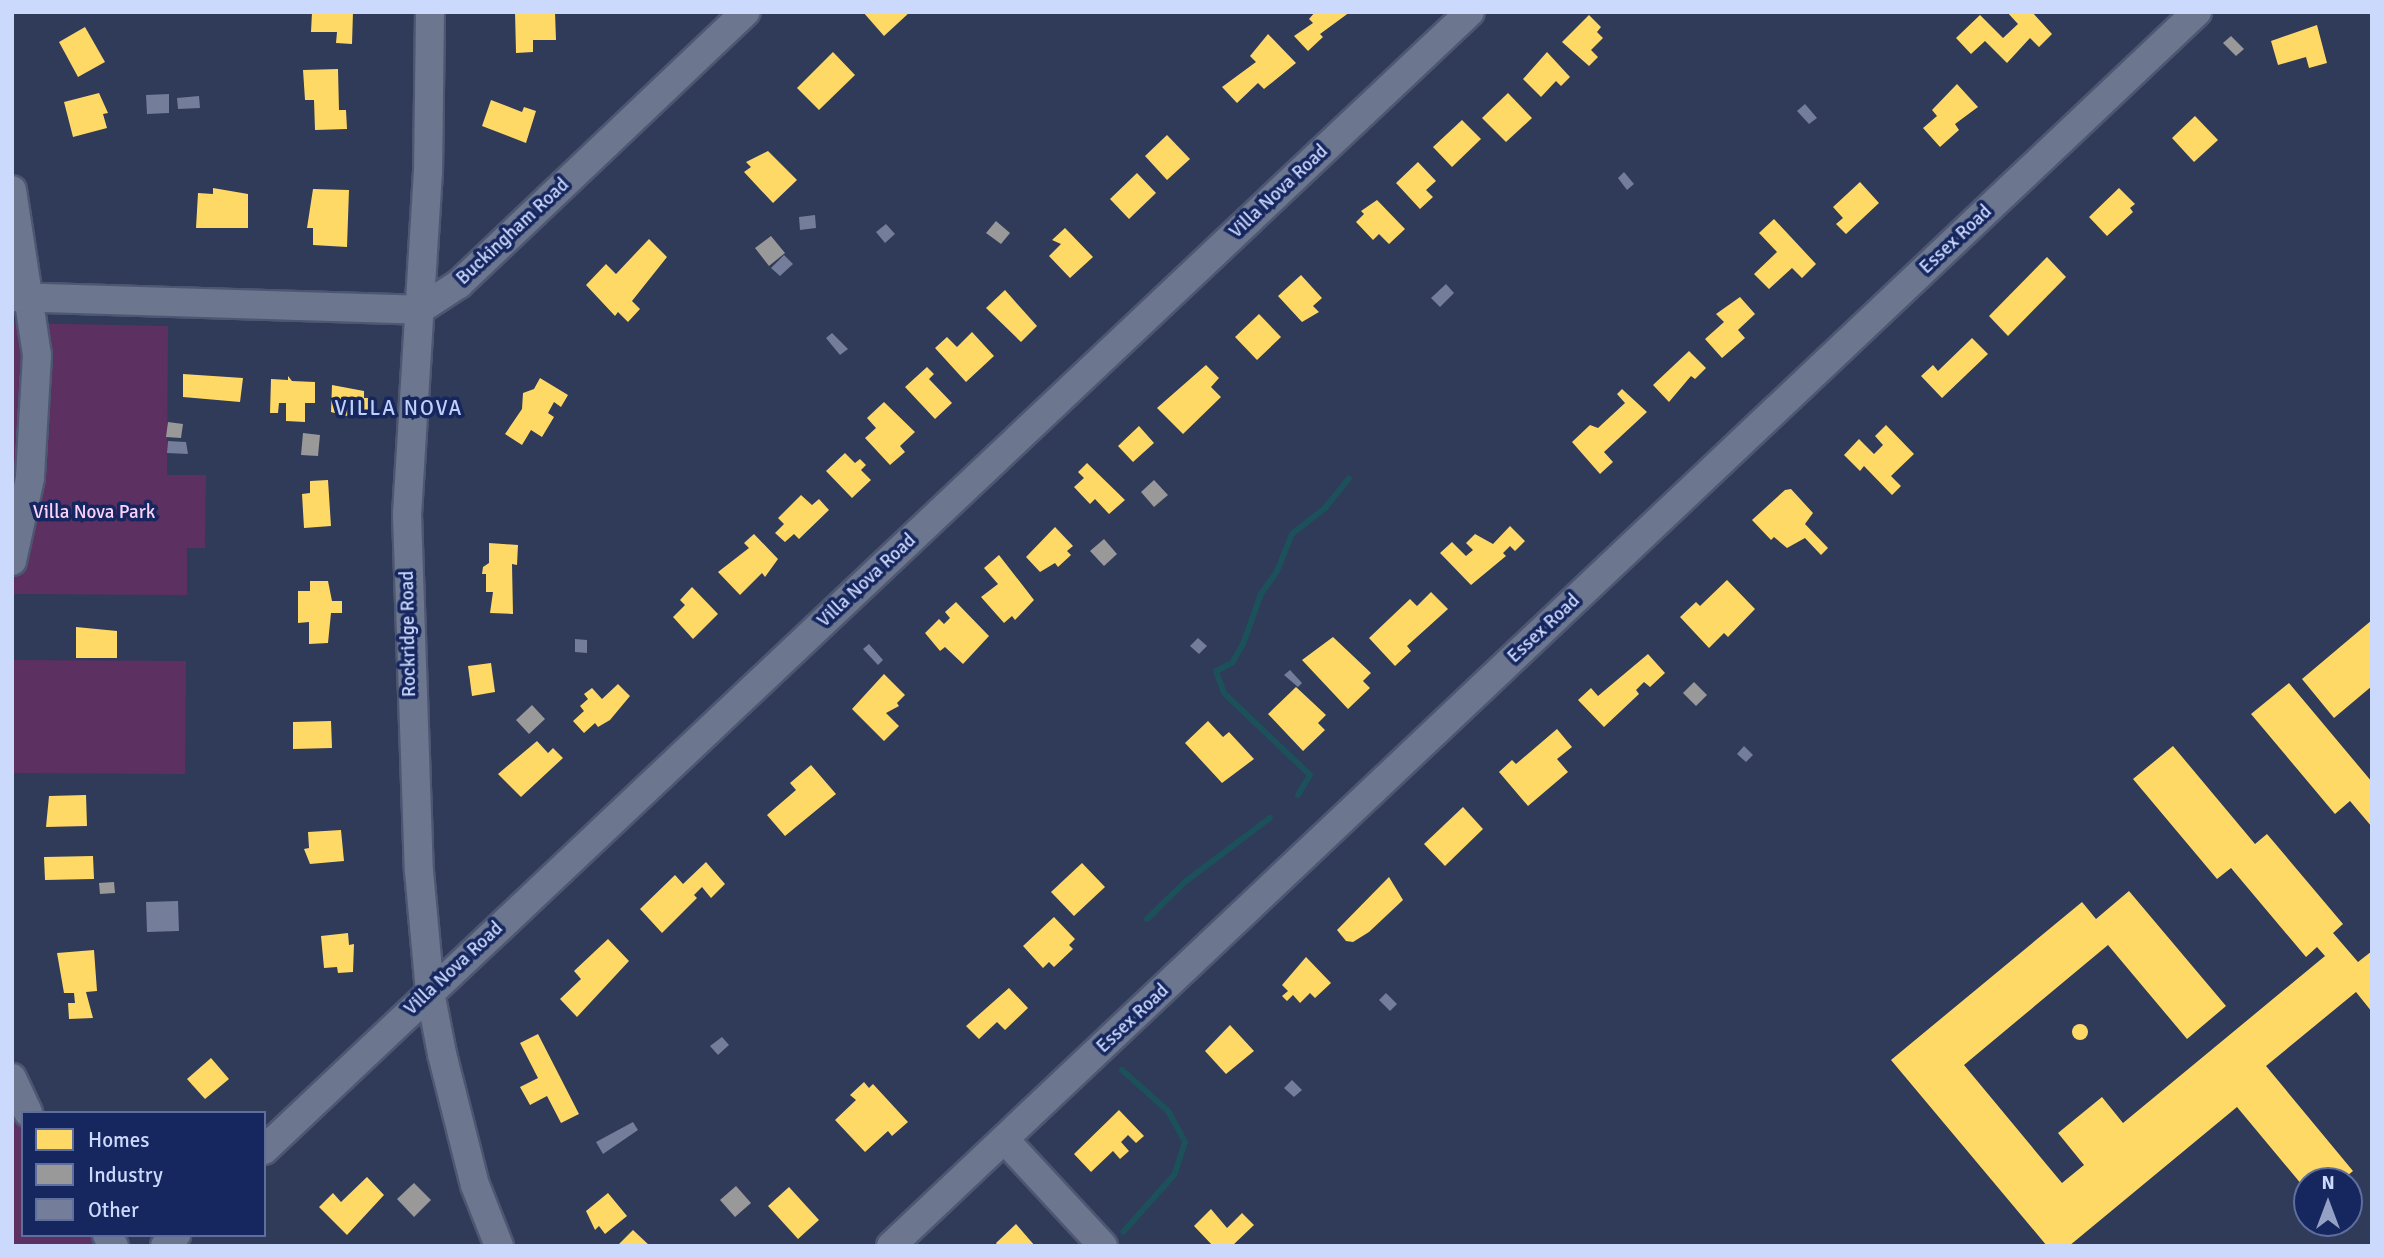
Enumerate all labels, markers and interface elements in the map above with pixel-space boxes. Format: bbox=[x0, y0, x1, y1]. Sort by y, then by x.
street label: Villa Nova Road bbox=[1225, 141, 1333, 243]
street label: Buckingham Road bbox=[452, 174, 574, 290]
street label: Essex Road bbox=[1915, 201, 1997, 279]
district label: VILLA NOVA bbox=[336, 395, 462, 421]
park label: Villa Nova Park bbox=[33, 502, 155, 524]
street label: Villa Nova Road bbox=[813, 530, 921, 632]
street label: Rockridge Road bbox=[396, 571, 422, 697]
street label: Essex Road bbox=[1503, 590, 1585, 668]
street label: Villa Nova Road bbox=[400, 918, 508, 1020]
street label: Essex Road bbox=[1092, 980, 1174, 1058]
legend bbox=[21, 1111, 266, 1237]
text: Homes bbox=[88, 1127, 150, 1153]
text: Industry bbox=[88, 1162, 163, 1188]
north arrow bbox=[2293, 1167, 2363, 1237]
text: N bbox=[2321, 1171, 2335, 1195]
text: Other bbox=[88, 1197, 139, 1223]

